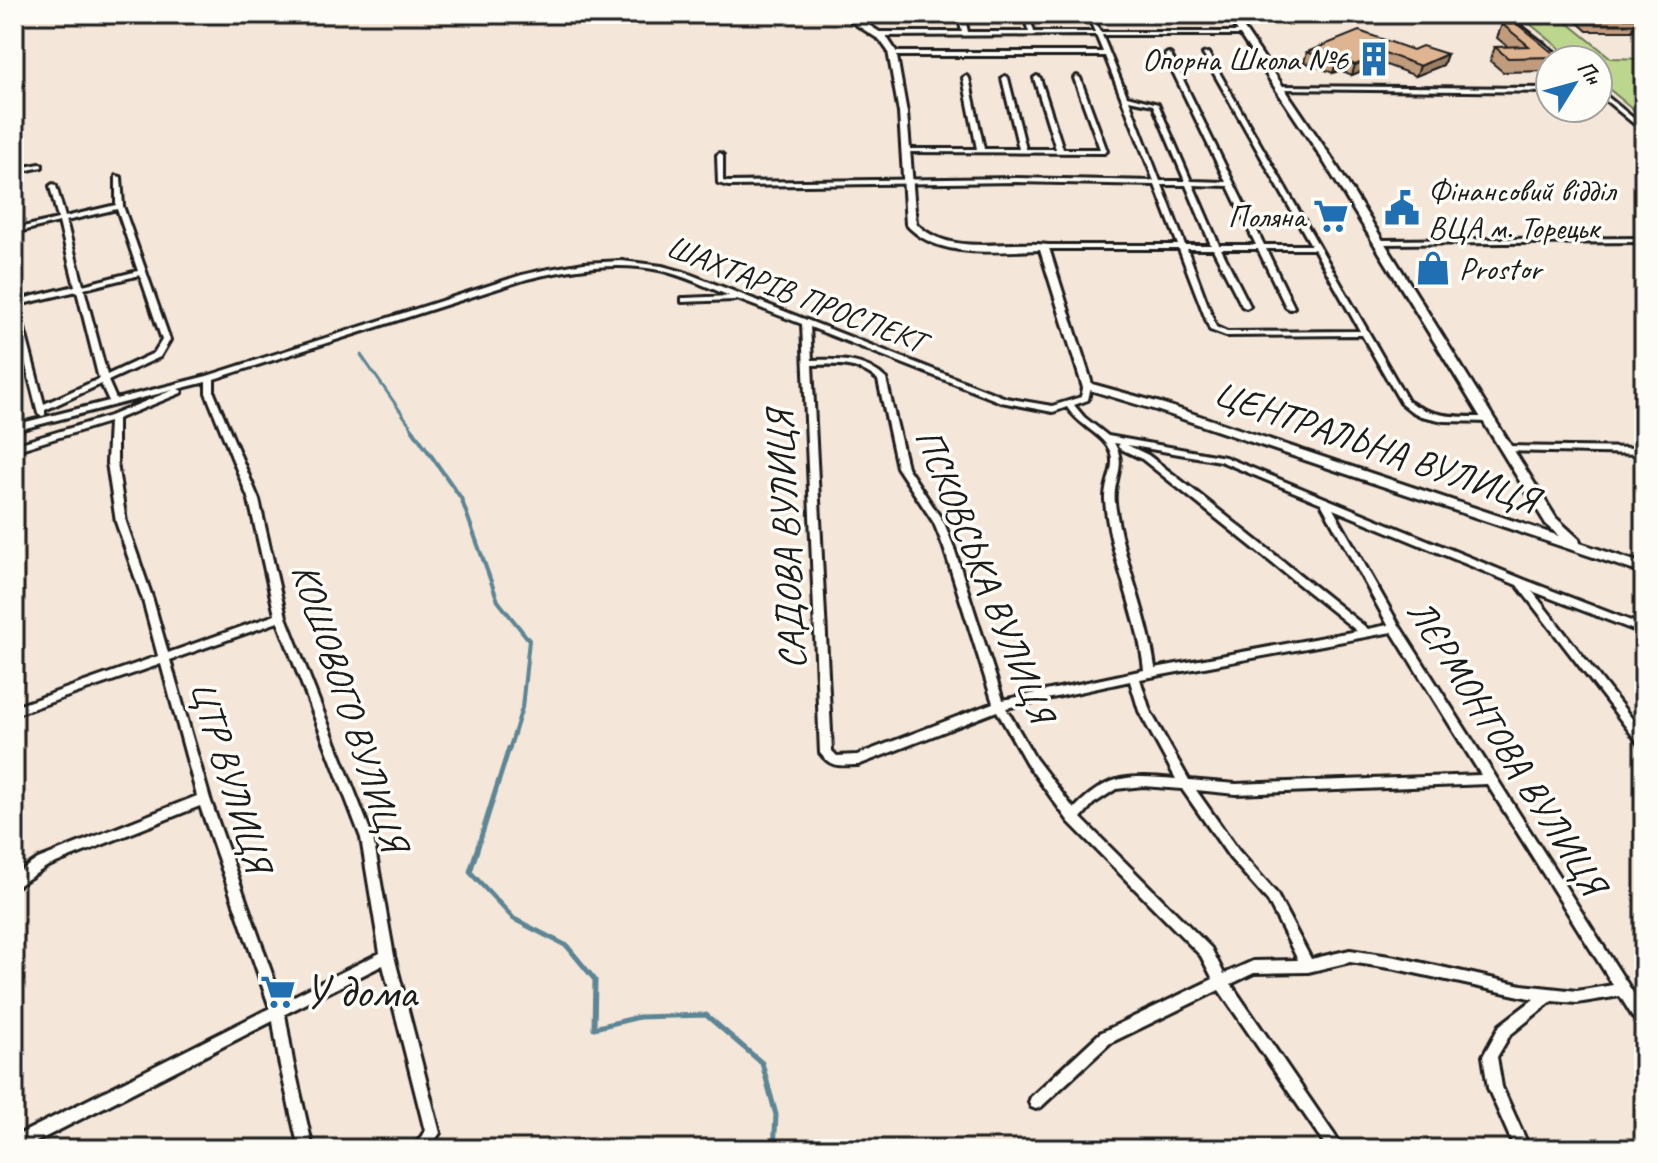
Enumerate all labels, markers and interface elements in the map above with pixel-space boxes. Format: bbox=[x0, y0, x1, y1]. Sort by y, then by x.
place label: Опорна Школа №6 bbox=[1142, 39, 1350, 80]
building icon: Опорна Школа №6 bbox=[1355, 40, 1393, 78]
north arrow bbox=[1534, 44, 1614, 124]
text: Пн bbox=[1571, 55, 1608, 91]
place label: Фінансовий відділ ВЦА м. Торецьк bbox=[1428, 170, 1618, 248]
public building icon: Фінансовий відділ ВЦА м. Торецьк bbox=[1383, 189, 1421, 227]
place label: Поляна bbox=[1228, 196, 1308, 237]
supermarket icon: Поляна bbox=[1312, 197, 1350, 235]
street label: ШАХТАРІВ ПРОСПЕКТ bbox=[661, 226, 937, 364]
place label: Prostor bbox=[1459, 248, 1544, 289]
shop icon: Prostor bbox=[1414, 249, 1452, 287]
street label: ЦЕНТРАЛЬНА ВУЛИЦЯ bbox=[1208, 369, 1549, 525]
street label: САДОВА ВУЛИЦЯ bbox=[755, 404, 816, 670]
street label: ПСКОВСЬКА ВУЛИЦЯ bbox=[905, 422, 1067, 734]
street label: КОШОВОГО ВУЛИЦЯ bbox=[281, 558, 420, 861]
street label: ЛЄРМОНТОВА ВУЛИЦЯ bbox=[1397, 591, 1620, 908]
street label: ЦТР ВУЛИЦЯ bbox=[180, 675, 284, 883]
place label: У дома bbox=[304, 963, 419, 1021]
supermarket icon: У дома bbox=[259, 973, 297, 1011]

